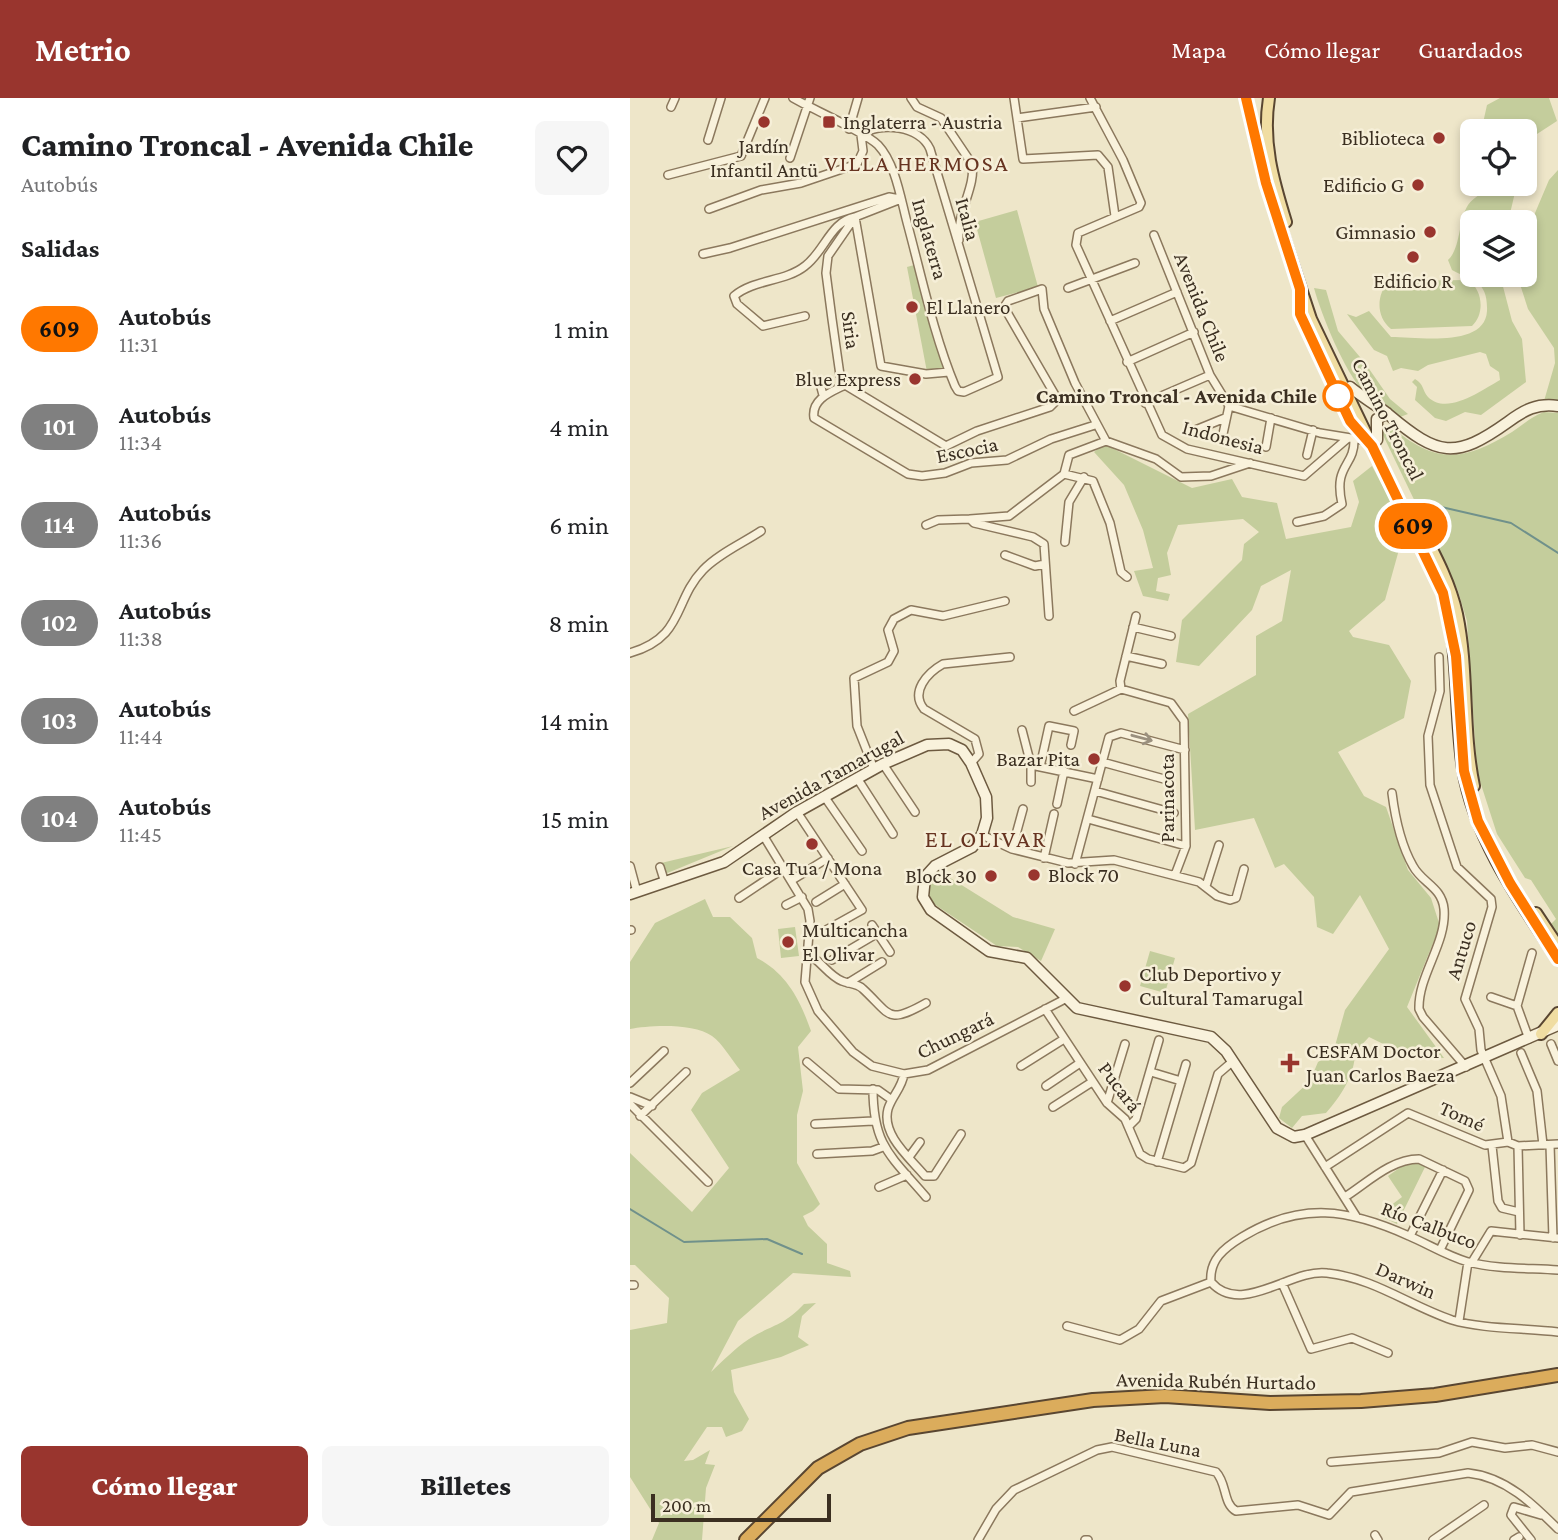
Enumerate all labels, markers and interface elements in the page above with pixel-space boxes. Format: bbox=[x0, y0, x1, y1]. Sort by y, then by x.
text: Metrio bbox=[35, 31, 131, 68]
text: Mapa bbox=[1172, 36, 1226, 63]
text: Cómo llegar bbox=[1264, 36, 1380, 63]
text: Guardados bbox=[1418, 36, 1523, 63]
place label: Inglaterra - Austria bbox=[843, 110, 1003, 134]
marker: Jardín Infantil Antü bbox=[756, 114, 772, 130]
marker: Inglaterra - Austria bbox=[821, 114, 837, 130]
map controls bbox=[1460, 119, 1537, 287]
button: locate bbox=[1460, 119, 1537, 196]
button: heart bbox=[535, 121, 609, 195]
text: Camino Troncal - Avenida Chile bbox=[21, 126, 473, 163]
place label: Biblioteca bbox=[1341, 126, 1425, 150]
marker: Biblioteca bbox=[1431, 130, 1447, 146]
place label: Jardín Infantil Antü bbox=[710, 134, 818, 182]
district label: VILLA HERMOSA bbox=[824, 150, 1010, 176]
text: Autobús bbox=[21, 171, 98, 197]
place label: Edificio G bbox=[1323, 173, 1404, 197]
marker: Edificio G bbox=[1410, 177, 1426, 193]
street label: Italia bbox=[950, 195, 986, 244]
street label: Inglaterra bbox=[907, 196, 953, 283]
button: layers bbox=[1460, 210, 1537, 287]
place label: Gimnasio bbox=[1335, 220, 1416, 244]
marker: Gimnasio bbox=[1422, 224, 1438, 240]
text: Salidas bbox=[21, 234, 99, 263]
street label: Avenida Chile bbox=[1169, 249, 1235, 365]
marker: Edificio R bbox=[1405, 249, 1421, 265]
place label: Edificio R bbox=[1373, 269, 1453, 293]
place label: El Llanero bbox=[926, 295, 1011, 319]
marker: El Llanero bbox=[904, 299, 920, 315]
text: Autobús bbox=[119, 302, 211, 331]
street label: Siria bbox=[836, 310, 866, 351]
text: 609 bbox=[39, 315, 80, 342]
text: 1 min bbox=[554, 315, 609, 344]
text: 11:31 bbox=[119, 331, 158, 357]
street label: Camino Troncal bbox=[1347, 354, 1429, 484]
place label: Blue Express bbox=[795, 367, 901, 391]
marker: Blue Express bbox=[907, 371, 923, 387]
marker: Camino Troncal - Avenida Chile bbox=[1323, 381, 1353, 411]
place label: Camino Troncal - Avenida Chile bbox=[1036, 384, 1317, 408]
text: Autobús bbox=[119, 400, 211, 429]
text: 101 bbox=[43, 413, 76, 440]
text: 4 min bbox=[549, 413, 609, 442]
street label: Indonesia bbox=[1180, 415, 1266, 459]
text: 11:34 bbox=[119, 429, 162, 455]
street label: Escocia bbox=[934, 432, 1000, 468]
text: Autobús bbox=[119, 498, 211, 527]
line badge: 609 bbox=[1373, 503, 1453, 549]
text: 114 bbox=[44, 511, 75, 538]
text: 6 min bbox=[549, 511, 609, 540]
text: 609 bbox=[1393, 512, 1433, 539]
text: 11:36 bbox=[119, 527, 162, 553]
text: Autobús bbox=[119, 596, 211, 625]
text: 102 bbox=[42, 609, 77, 636]
text: 8 min bbox=[548, 609, 609, 638]
text: 11:38 bbox=[119, 625, 163, 651]
text: Autobús bbox=[119, 694, 211, 723]
text: 103 bbox=[42, 707, 77, 734]
text: 14 min bbox=[541, 707, 609, 736]
text: 11:44 bbox=[119, 723, 163, 749]
street label: Avenida Tamarugal bbox=[754, 725, 908, 825]
one-way arrow bbox=[1131, 733, 1153, 746]
place label: Bazar Pita bbox=[996, 747, 1080, 771]
marker: Bazar Pita bbox=[1086, 751, 1102, 767]
street label: Parinacota bbox=[1155, 753, 1179, 843]
text: Autobús bbox=[119, 792, 211, 821]
text: 104 bbox=[41, 805, 78, 832]
text: 15 min bbox=[542, 805, 609, 834]
text: 11:45 bbox=[119, 821, 162, 847]
district label: EL OLIVAR bbox=[925, 825, 1047, 852]
marker: Casa Tua / Mona bbox=[804, 836, 820, 852]
place label: Casa Tua / Mona bbox=[742, 856, 882, 880]
place label: Block 70 bbox=[1048, 863, 1119, 887]
place label: Block 30 bbox=[905, 864, 977, 888]
marker: Block 70 bbox=[1026, 867, 1042, 883]
marker: Block 30 bbox=[983, 868, 999, 884]
place label: Multicancha El Olivar bbox=[802, 918, 908, 966]
street label: Antuco bbox=[1441, 918, 1481, 982]
marker: Multicancha El Olivar bbox=[780, 934, 796, 950]
place label: Club Deportivo y Cultural Tamarugal bbox=[1139, 962, 1303, 1010]
marker: Club Deportivo y Cultural Tamarugal bbox=[1117, 978, 1133, 994]
street label: Chungará bbox=[913, 1006, 998, 1064]
place label: CESFAM Doctor Juan Carlos Baeza bbox=[1304, 1039, 1455, 1087]
marker: CESFAM Doctor Juan Carlos Baeza bbox=[1280, 1053, 1300, 1073]
street label: Pucará bbox=[1093, 1057, 1147, 1117]
street label: Tomé bbox=[1436, 1095, 1488, 1137]
street label: Río Calbuco bbox=[1378, 1196, 1480, 1254]
street label: Darwin bbox=[1372, 1256, 1440, 1304]
street label: Avenida Rubén Hurtado bbox=[1116, 1367, 1316, 1395]
street label: Bella Luna bbox=[1113, 1422, 1204, 1462]
button: Cómo llegar bbox=[21, 1446, 308, 1526]
button: Billetes bbox=[322, 1446, 609, 1526]
scale bar bbox=[651, 1491, 831, 1523]
text: 200 m bbox=[662, 1495, 711, 1516]

